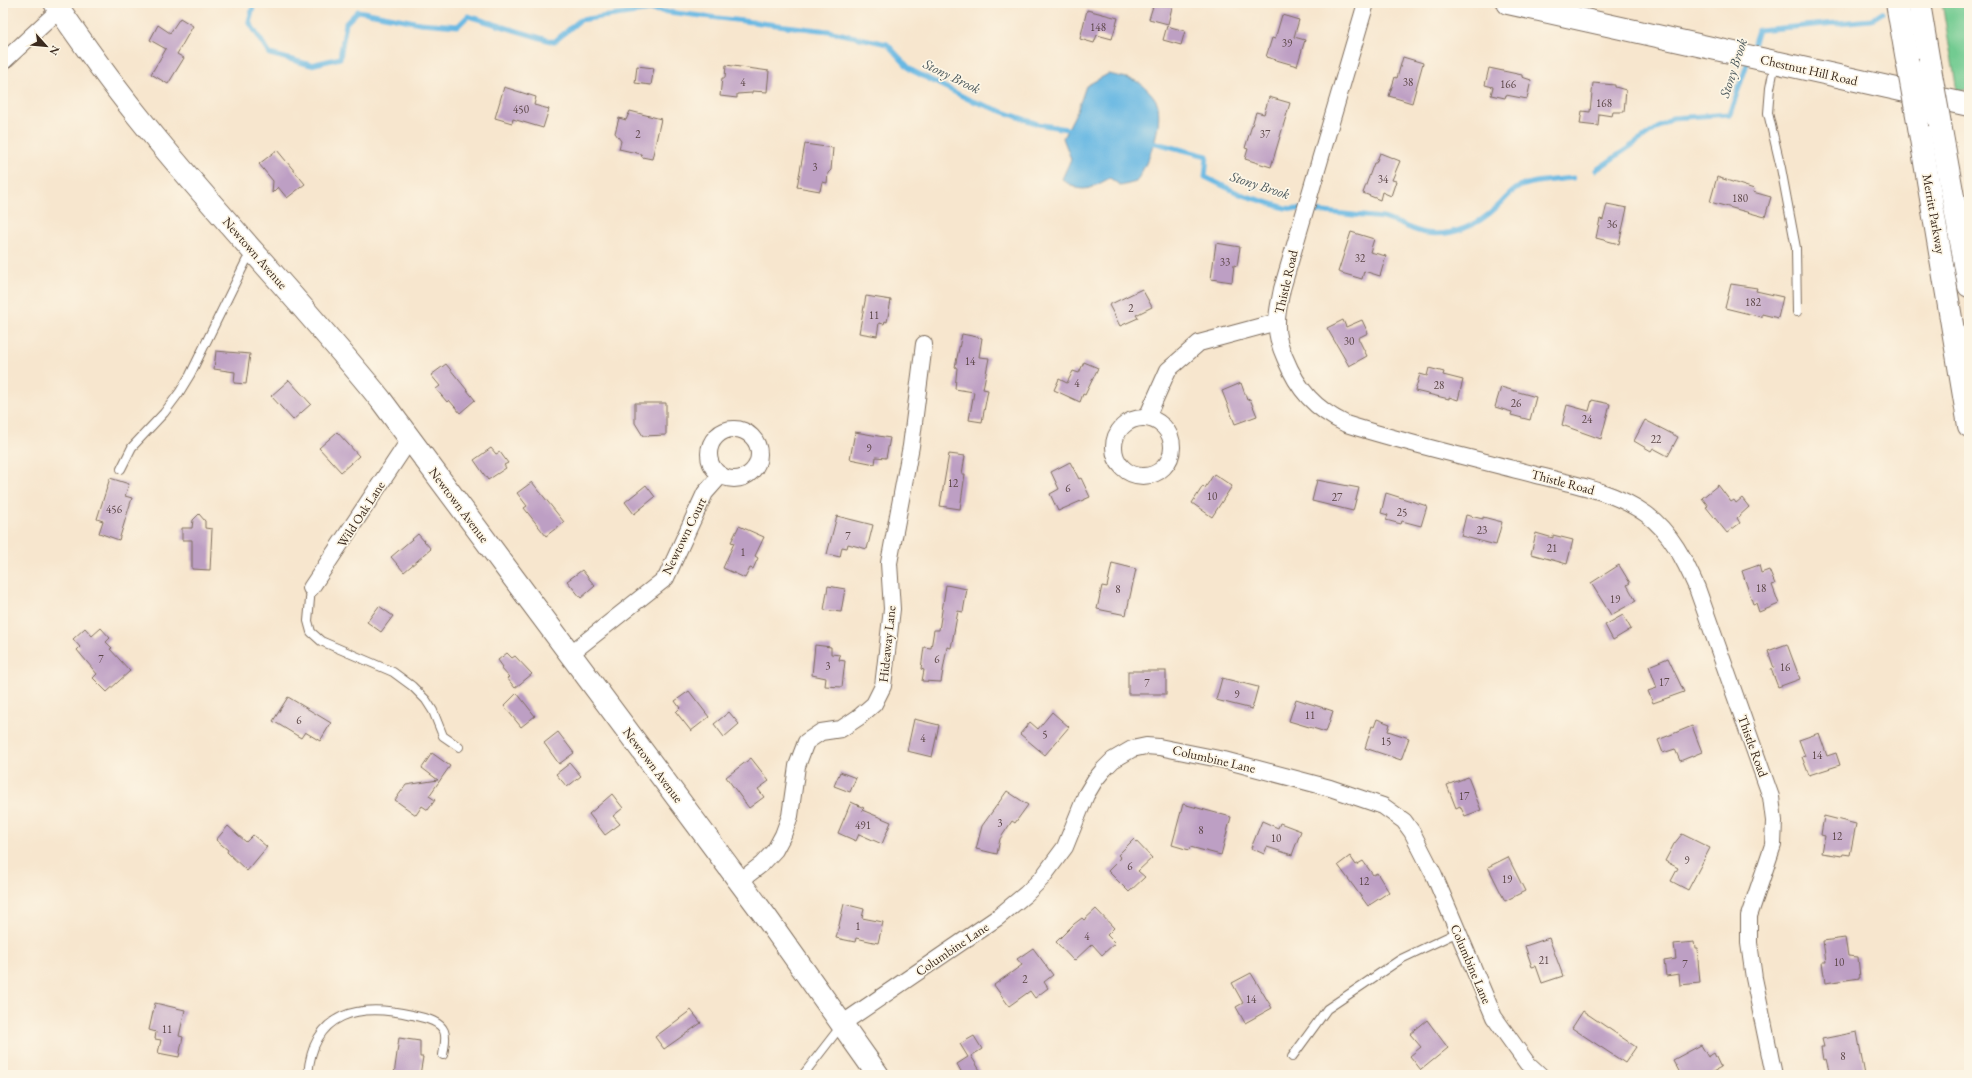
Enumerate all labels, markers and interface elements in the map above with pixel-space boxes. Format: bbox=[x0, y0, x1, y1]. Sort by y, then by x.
house number: 148 bbox=[1090, 20, 1106, 34]
north arrow bbox=[26, 26, 66, 66]
water label: Stony Brook bbox=[1715, 35, 1751, 101]
house number: 39 bbox=[1282, 36, 1293, 50]
text: N bbox=[47, 43, 63, 58]
street label: Chestnut Hill Road bbox=[1759, 51, 1860, 90]
water label: Stony Brook bbox=[919, 54, 984, 98]
house number: 4 bbox=[740, 75, 746, 89]
house number: 38 bbox=[1403, 75, 1413, 89]
house number: 166 bbox=[1500, 77, 1517, 91]
house number: 168 bbox=[1596, 96, 1612, 110]
house number: 450 bbox=[513, 102, 529, 116]
house number: 2 bbox=[635, 127, 641, 141]
house number: 37 bbox=[1260, 127, 1271, 141]
house number: 3 bbox=[812, 160, 818, 174]
water label: Stony Brook bbox=[1227, 167, 1293, 203]
house number: 34 bbox=[1378, 172, 1389, 186]
street label: Merritt Parkway bbox=[1919, 173, 1949, 256]
house number: 180 bbox=[1732, 191, 1748, 205]
street label: Newtown Avenue bbox=[219, 213, 291, 293]
house number: 36 bbox=[1607, 217, 1618, 231]
street label: Thistle Road bbox=[1270, 248, 1302, 316]
house number: 32 bbox=[1355, 251, 1366, 265]
house number: 33 bbox=[1220, 255, 1230, 269]
house number: 182 bbox=[1745, 295, 1762, 309]
house number: 2 bbox=[1128, 301, 1134, 315]
house number: 11 bbox=[869, 308, 879, 322]
house number: 30 bbox=[1344, 334, 1354, 348]
house number: 14 bbox=[965, 354, 976, 368]
house number: 4 bbox=[1074, 376, 1080, 390]
house number: 28 bbox=[1434, 378, 1444, 392]
house number: 26 bbox=[1511, 396, 1522, 410]
house number: 24 bbox=[1582, 412, 1593, 426]
house number: 22 bbox=[1651, 432, 1662, 446]
house number: 9 bbox=[866, 441, 872, 455]
street label: Newtown Avenue bbox=[425, 464, 493, 546]
street label: Thistle Road bbox=[1529, 465, 1597, 499]
house number: 12 bbox=[948, 476, 959, 490]
street label: Wild Oak Lane bbox=[333, 478, 389, 550]
house number: 6 bbox=[1065, 481, 1071, 495]
house number: 10 bbox=[1207, 489, 1217, 503]
house number: 27 bbox=[1332, 490, 1343, 504]
street label: Newtown Court bbox=[658, 495, 710, 577]
house number: 456 bbox=[106, 502, 123, 516]
house number: 25 bbox=[1397, 505, 1407, 519]
house number: 23 bbox=[1477, 523, 1487, 537]
house number: 7 bbox=[845, 529, 851, 543]
house number: 21 bbox=[1547, 541, 1557, 555]
house number: 1 bbox=[740, 545, 746, 559]
house number: 18 bbox=[1756, 581, 1766, 595]
house number: 8 bbox=[1115, 582, 1121, 596]
house number: 19 bbox=[1610, 592, 1621, 606]
street label: Hideaway Lane bbox=[875, 605, 899, 683]
house number: 7 bbox=[98, 652, 104, 666]
house number: 6 bbox=[934, 652, 940, 666]
house number: 3 bbox=[825, 659, 831, 673]
house number: 16 bbox=[1780, 660, 1791, 674]
house number: 17 bbox=[1659, 675, 1670, 689]
house number: 7 bbox=[1144, 676, 1150, 690]
house number: 9 bbox=[1234, 687, 1240, 701]
house number: 11 bbox=[1305, 708, 1315, 722]
house number: 6 bbox=[296, 713, 302, 727]
street label: Thistle Road bbox=[1734, 713, 1772, 780]
street label: Newtown Avenue bbox=[619, 724, 687, 806]
house number: 5 bbox=[1042, 727, 1048, 741]
house number: 4 bbox=[920, 731, 926, 745]
house number: 15 bbox=[1381, 734, 1391, 748]
street label: Columbine Lane bbox=[1171, 741, 1257, 777]
house number: 14 bbox=[1812, 748, 1823, 762]
house number: 17 bbox=[1459, 789, 1470, 803]
house number: 3 bbox=[997, 816, 1003, 830]
house number: 491 bbox=[855, 818, 871, 832]
house number: 8 bbox=[1198, 823, 1204, 837]
house number: 12 bbox=[1832, 829, 1843, 843]
house number: 10 bbox=[1271, 831, 1281, 845]
house number: 9 bbox=[1684, 853, 1690, 867]
house number: 6 bbox=[1127, 859, 1133, 873]
house number: 19 bbox=[1502, 872, 1513, 886]
house number: 12 bbox=[1359, 874, 1370, 888]
street label: Columbine Lane bbox=[912, 918, 992, 980]
house number: 1 bbox=[855, 919, 861, 933]
street label: Columbine Lane bbox=[1447, 922, 1495, 1006]
house number: 4 bbox=[1084, 929, 1090, 943]
house number: 21 bbox=[1539, 953, 1549, 967]
house number: 10 bbox=[1834, 955, 1844, 969]
house number: 7 bbox=[1682, 957, 1688, 971]
house number: 2 bbox=[1022, 972, 1028, 986]
house number: 14 bbox=[1246, 992, 1257, 1006]
house number: 11 bbox=[162, 1022, 172, 1036]
house number: 8 bbox=[1840, 1049, 1846, 1063]

